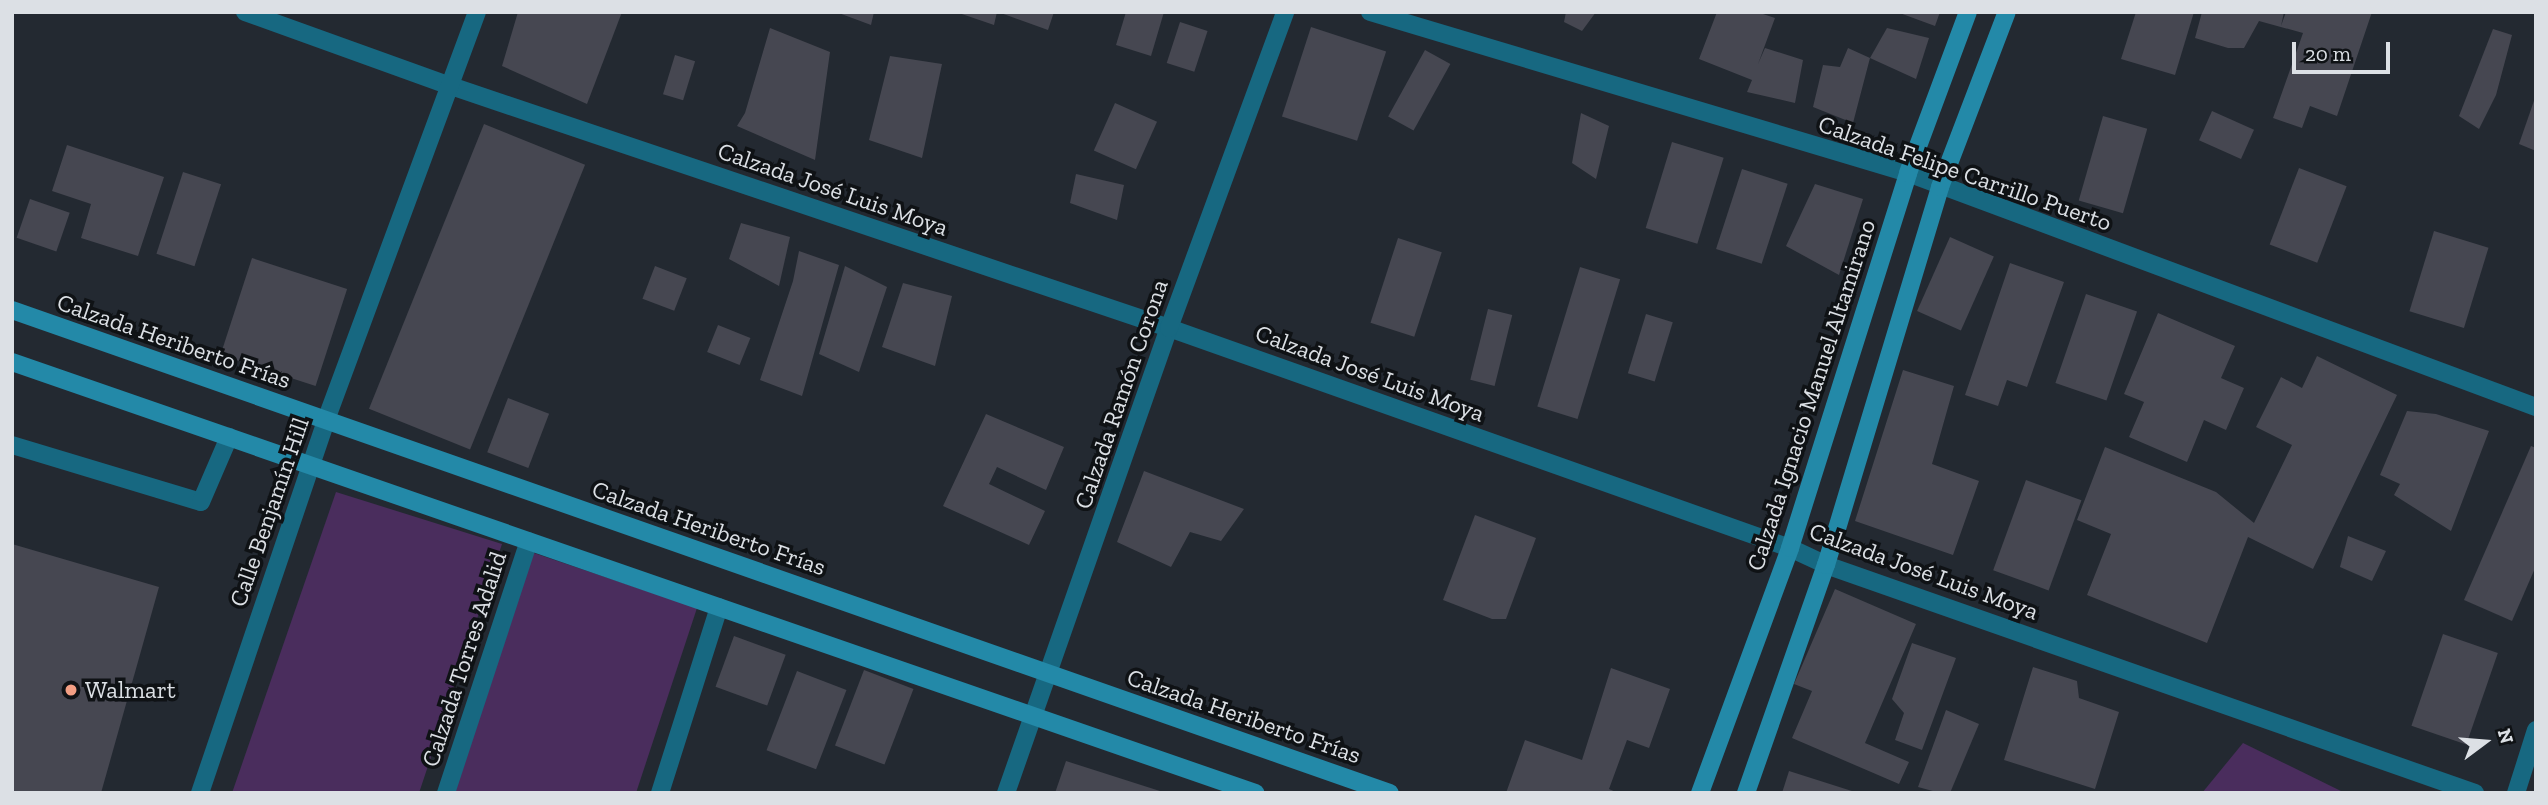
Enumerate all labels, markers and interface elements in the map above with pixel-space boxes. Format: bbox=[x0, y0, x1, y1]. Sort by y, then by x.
scale bar bbox=[2296, 28, 2394, 72]
text: 20 m bbox=[2305, 41, 2351, 66]
street label: Calzada Felipe Carrillo Puerto bbox=[1815, 109, 2115, 237]
street label: Calzada José Luis Moya bbox=[714, 136, 952, 242]
street label: Calzada Ignacio Manuel Altamirano bbox=[1740, 216, 1882, 574]
street label: Calzada Ramón Corona bbox=[1068, 276, 1174, 512]
street label: Calzada Heriberto Frías bbox=[53, 287, 295, 395]
street label: Calzada José Luis Moya bbox=[1251, 318, 1489, 428]
street label: Calle Benjamín Hill bbox=[223, 414, 315, 610]
street label: Calzada Heriberto Frías bbox=[588, 474, 830, 582]
street label: Calzada José Luis Moya bbox=[1805, 516, 2043, 626]
street label: Calzada Torres Adalid bbox=[415, 547, 513, 771]
street label: Calzada Heriberto Frías bbox=[1123, 662, 1365, 770]
place label: Walmart bbox=[85, 676, 176, 704]
marker: Walmart bbox=[63, 682, 79, 698]
north arrow bbox=[2450, 707, 2520, 777]
text: N bbox=[2493, 726, 2519, 746]

